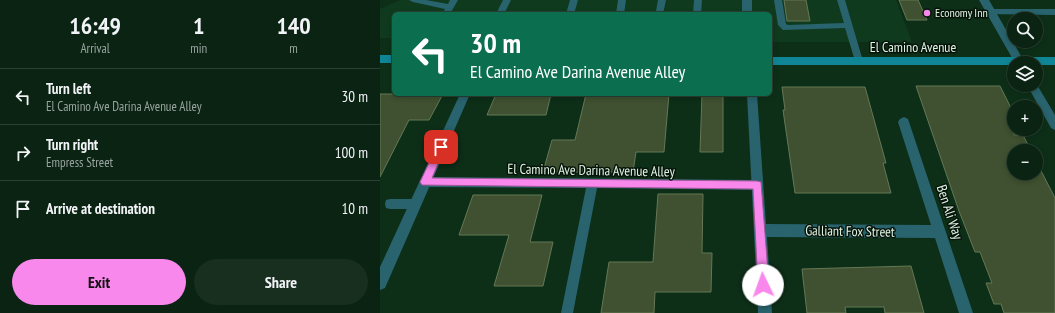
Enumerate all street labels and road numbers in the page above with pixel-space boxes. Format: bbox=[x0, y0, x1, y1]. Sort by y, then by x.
street label: El Camino Avenue bbox=[870, 38, 956, 56]
street label: El Camino Ave Darina Avenue Alley bbox=[507, 160, 676, 180]
street label: Ben Ali Way bbox=[933, 182, 968, 242]
street label: Galliant Fox Street bbox=[805, 221, 895, 241]

